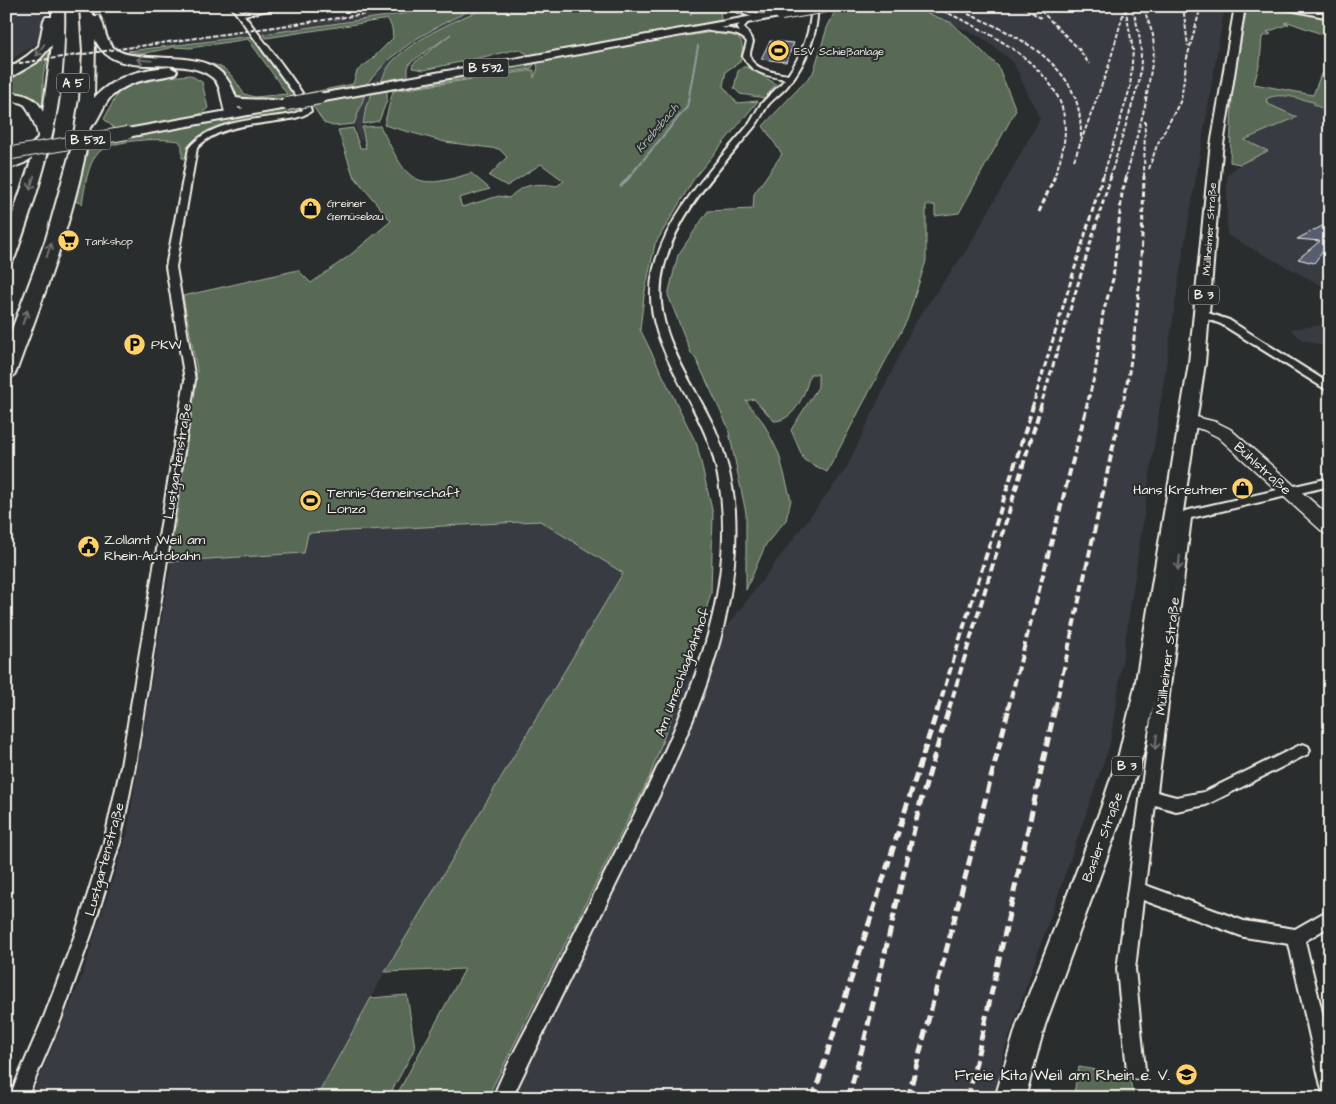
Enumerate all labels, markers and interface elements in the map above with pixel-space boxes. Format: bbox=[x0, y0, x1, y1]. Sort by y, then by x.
sports icon: ESV Schießanlage bbox=[766, 39, 790, 63]
one-way arrow bbox=[35, 43, 46, 56]
place label: ESV Schießanlage bbox=[794, 44, 884, 60]
one-way arrow bbox=[136, 55, 152, 65]
road number: B 532 bbox=[464, 58, 508, 78]
road number: A 5 bbox=[57, 74, 89, 92]
water label: Krebsbach bbox=[632, 99, 684, 157]
road number: B 532 bbox=[66, 130, 110, 150]
one-way arrow bbox=[27, 175, 37, 191]
street label: Müllheimer Straße bbox=[1199, 182, 1220, 276]
place label: Greiner Gemüsebau bbox=[327, 196, 384, 224]
shop icon: Greiner Gemüsebau bbox=[299, 197, 323, 221]
supermarket icon: Tankshop bbox=[57, 229, 81, 253]
place label: Tankshop bbox=[85, 234, 133, 249]
one-way arrow bbox=[44, 242, 54, 258]
road number: B 3 bbox=[1189, 286, 1219, 304]
one-way arrow bbox=[21, 310, 30, 326]
parking icon: PKW bbox=[123, 332, 147, 356]
place label: PKW bbox=[151, 335, 182, 355]
street label: Lustgartenstraße bbox=[159, 401, 197, 520]
street label: Bühlstraße bbox=[1229, 437, 1296, 500]
shop icon: Hans Kreutner bbox=[1231, 477, 1255, 501]
place label: Hans Kreutner bbox=[1133, 480, 1227, 500]
place label: Tennis-Gemeinschaft Lonza bbox=[327, 483, 460, 519]
sports icon: Tennis-Gemeinschaft Lonza bbox=[299, 488, 323, 512]
place label: Zollamt Weil am Rhein-Autobahn bbox=[104, 530, 205, 566]
public building icon: Zollamt Weil am Rhein-Autobahn bbox=[76, 535, 100, 559]
one-way arrow bbox=[1173, 555, 1183, 571]
street label: Müllheimer Straße bbox=[1151, 596, 1185, 716]
street label: Am Umschlagbahnhof bbox=[650, 605, 716, 739]
one-way arrow bbox=[1150, 734, 1160, 750]
road number: B 3 bbox=[1112, 756, 1142, 776]
street label: Basler Straße bbox=[1077, 789, 1129, 885]
street label: Lustgartenstraße bbox=[80, 800, 130, 918]
school or university icon: Freie Kita Weil am Rhein e. V. bbox=[1174, 1062, 1198, 1086]
place label: Freie Kita Weil am Rhein e. V. bbox=[954, 1064, 1170, 1086]

